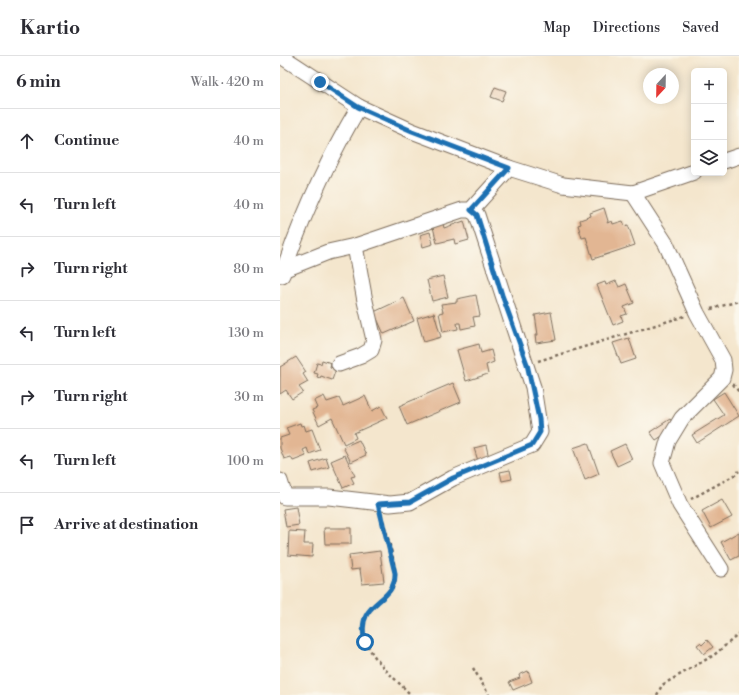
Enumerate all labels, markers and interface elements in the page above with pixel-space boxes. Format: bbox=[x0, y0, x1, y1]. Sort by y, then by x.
text: Kartio bbox=[20, 16, 80, 40]
text: Map bbox=[543, 19, 571, 37]
text: Directions bbox=[593, 19, 660, 37]
text: Saved bbox=[682, 19, 719, 37]
north arrow bbox=[643, 68, 679, 104]
map controls bbox=[691, 68, 727, 176]
button: + bbox=[691, 68, 727, 104]
text: 6 min bbox=[16, 71, 61, 93]
route end bbox=[311, 73, 329, 91]
text: Walk · 420 m bbox=[190, 74, 264, 90]
button: − bbox=[691, 104, 727, 140]
icon: ahead bbox=[16, 130, 38, 152]
text: Continue bbox=[54, 131, 119, 150]
text: 40 m bbox=[234, 133, 264, 149]
button: layers bbox=[691, 140, 727, 176]
icon: left bbox=[16, 194, 38, 216]
text: Turn left bbox=[54, 195, 116, 214]
text: 40 m bbox=[234, 197, 264, 213]
icon: right bbox=[16, 258, 38, 280]
text: Turn right bbox=[54, 259, 128, 278]
text: 80 m bbox=[233, 261, 264, 277]
icon: left bbox=[16, 322, 38, 344]
text: Turn left bbox=[54, 323, 116, 342]
text: 130 m bbox=[229, 325, 264, 341]
icon: right bbox=[16, 386, 38, 408]
text: Turn right bbox=[54, 387, 128, 406]
text: 30 m bbox=[234, 389, 264, 405]
icon: left bbox=[16, 450, 38, 472]
text: Turn left bbox=[54, 451, 116, 470]
text: 100 m bbox=[228, 453, 264, 469]
icon: arrive bbox=[16, 514, 38, 536]
text: Arrive at destination bbox=[54, 515, 198, 534]
route start bbox=[356, 633, 374, 651]

